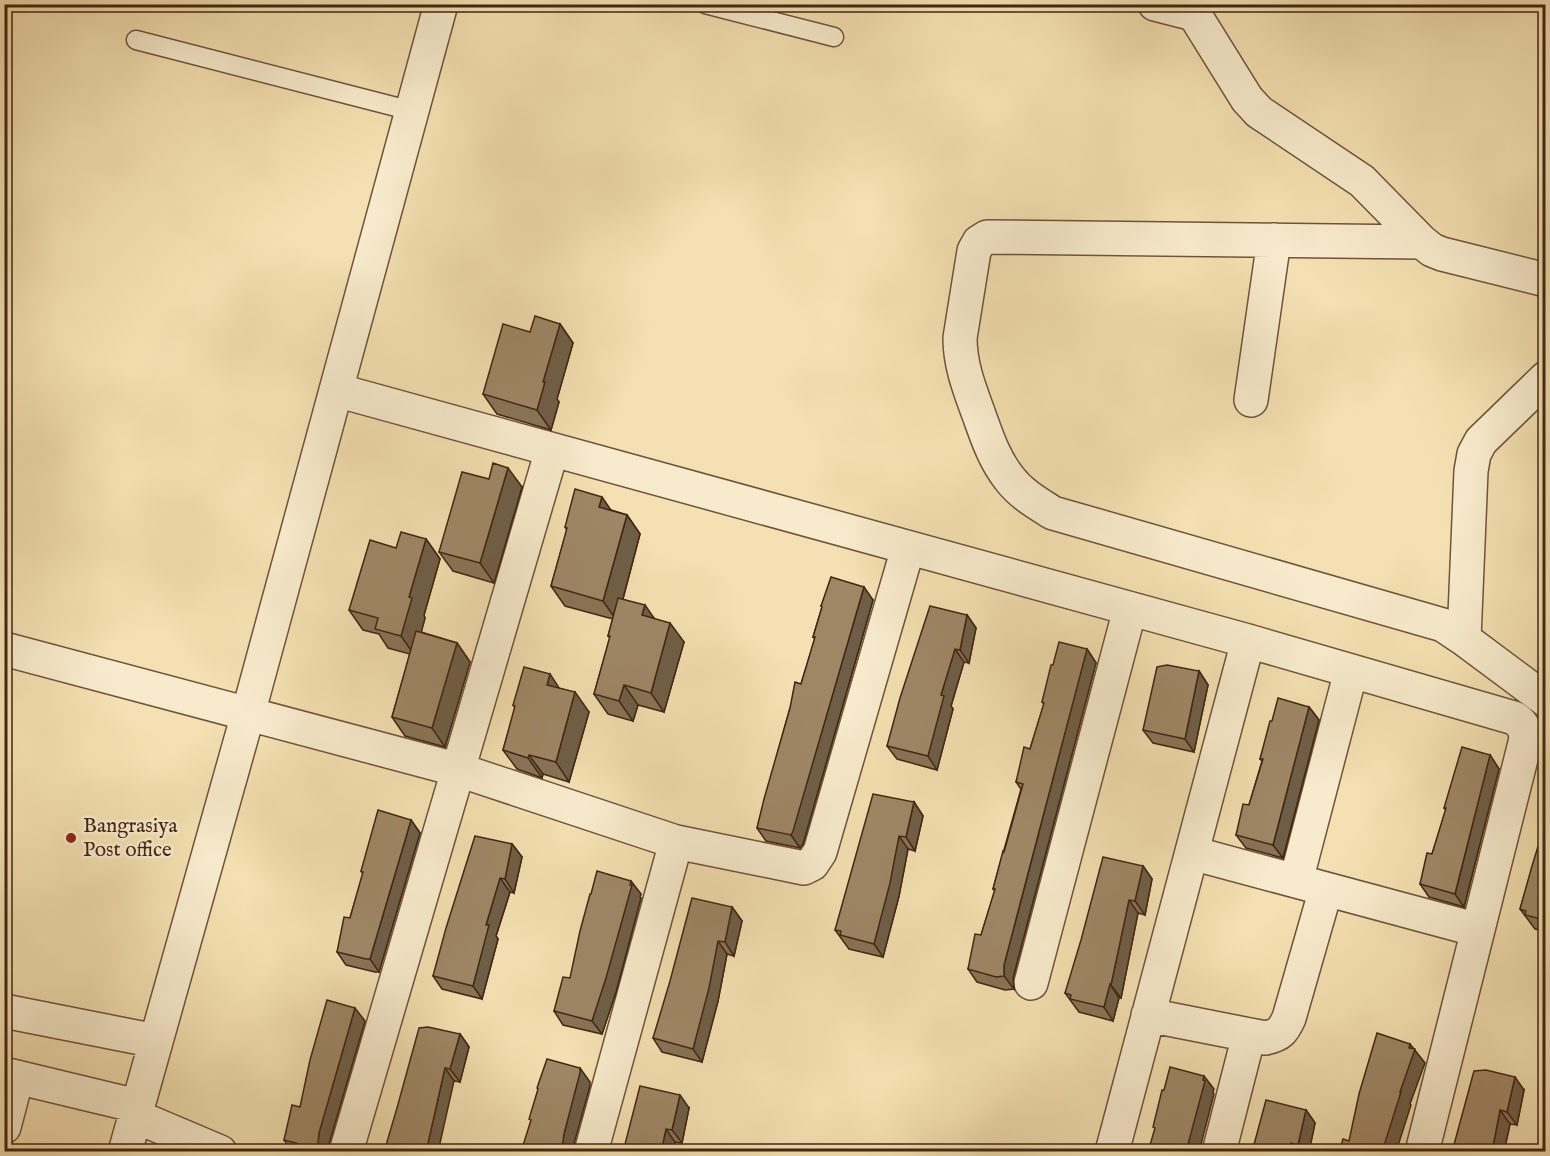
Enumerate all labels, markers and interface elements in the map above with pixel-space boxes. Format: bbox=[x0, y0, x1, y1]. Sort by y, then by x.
place label: Bangrasiya Post office bbox=[83, 813, 178, 864]
marker: Bangrasiya Post office bbox=[64, 831, 78, 845]

